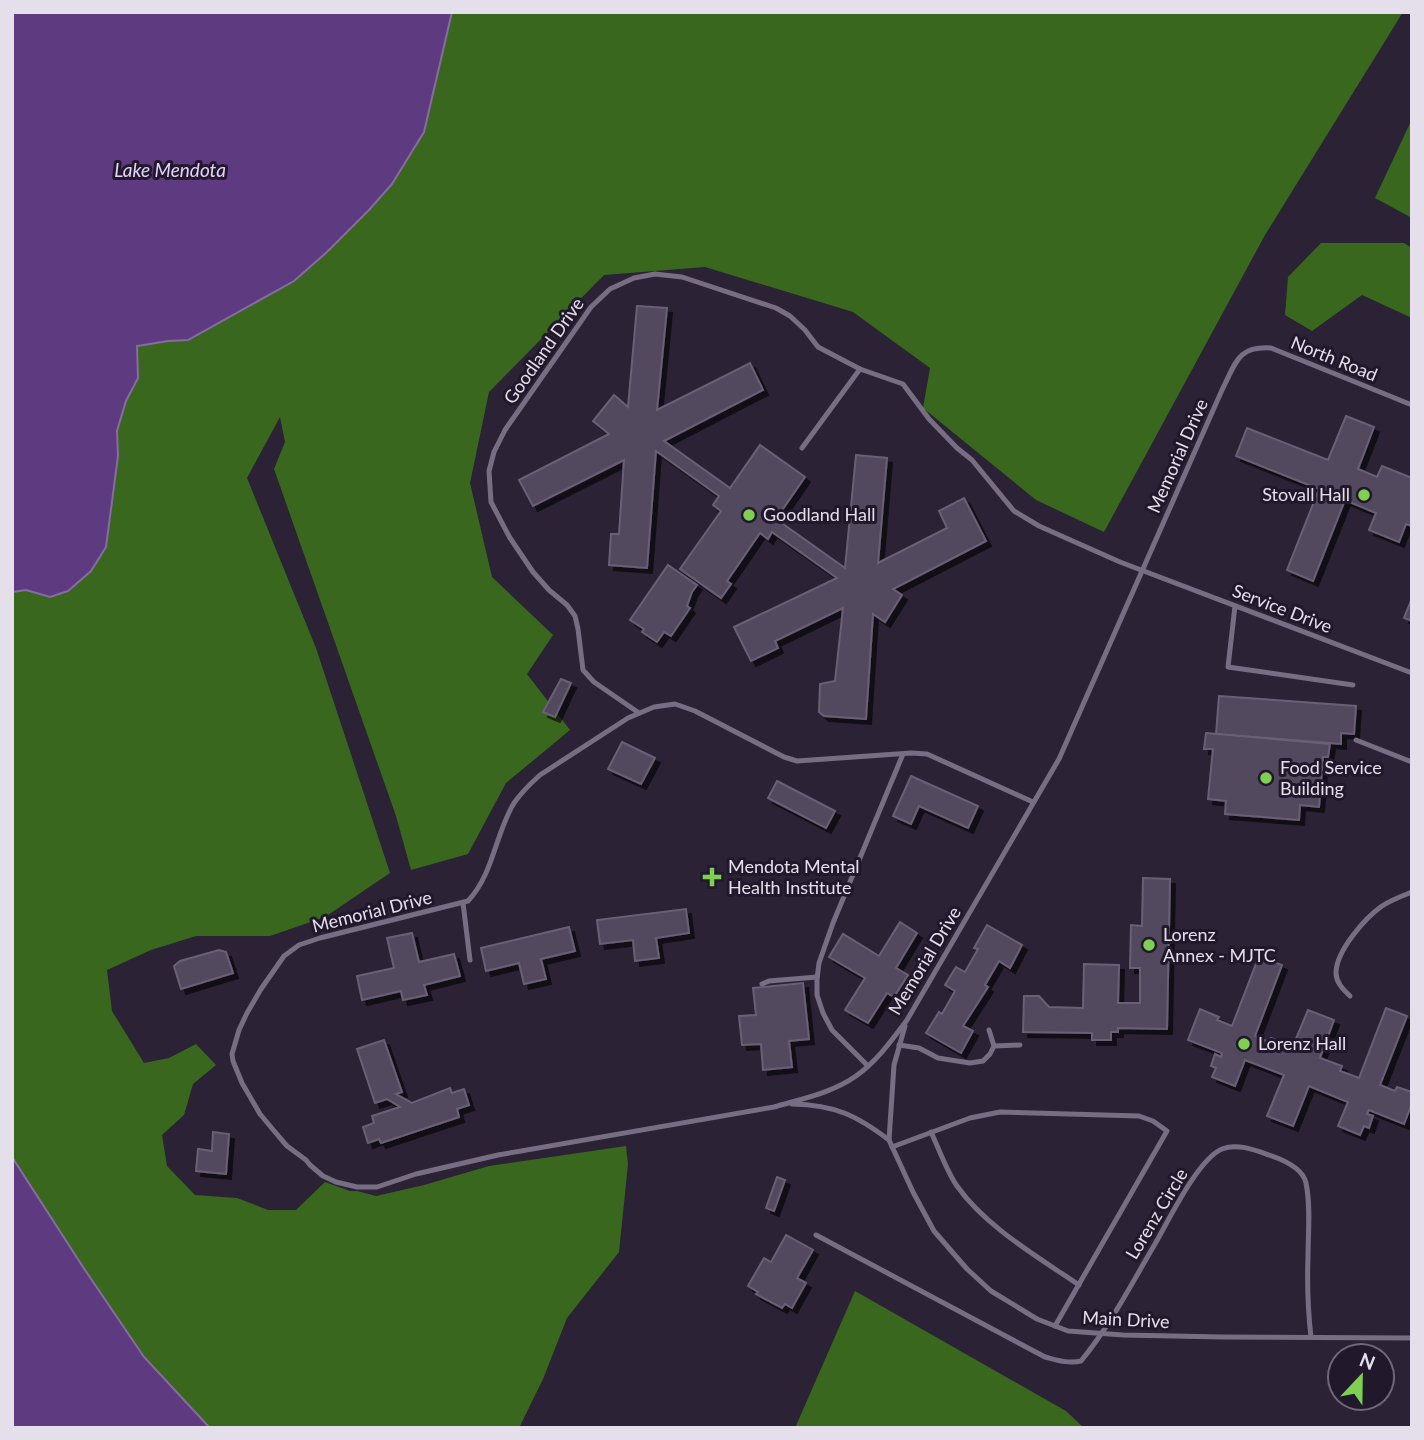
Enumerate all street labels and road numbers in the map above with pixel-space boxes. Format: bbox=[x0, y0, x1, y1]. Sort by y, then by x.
street label: Goodland Drive bbox=[499, 293, 588, 408]
street label: North Road bbox=[1288, 331, 1381, 385]
street label: Memorial Drive bbox=[1142, 395, 1212, 516]
street label: Service Drive bbox=[1229, 579, 1335, 637]
street label: Memorial Drive bbox=[310, 886, 434, 937]
street label: Memorial Drive bbox=[883, 902, 965, 1019]
street label: Lorenz Circle bbox=[1120, 1164, 1192, 1263]
street label: Main Drive bbox=[1082, 1306, 1170, 1332]

